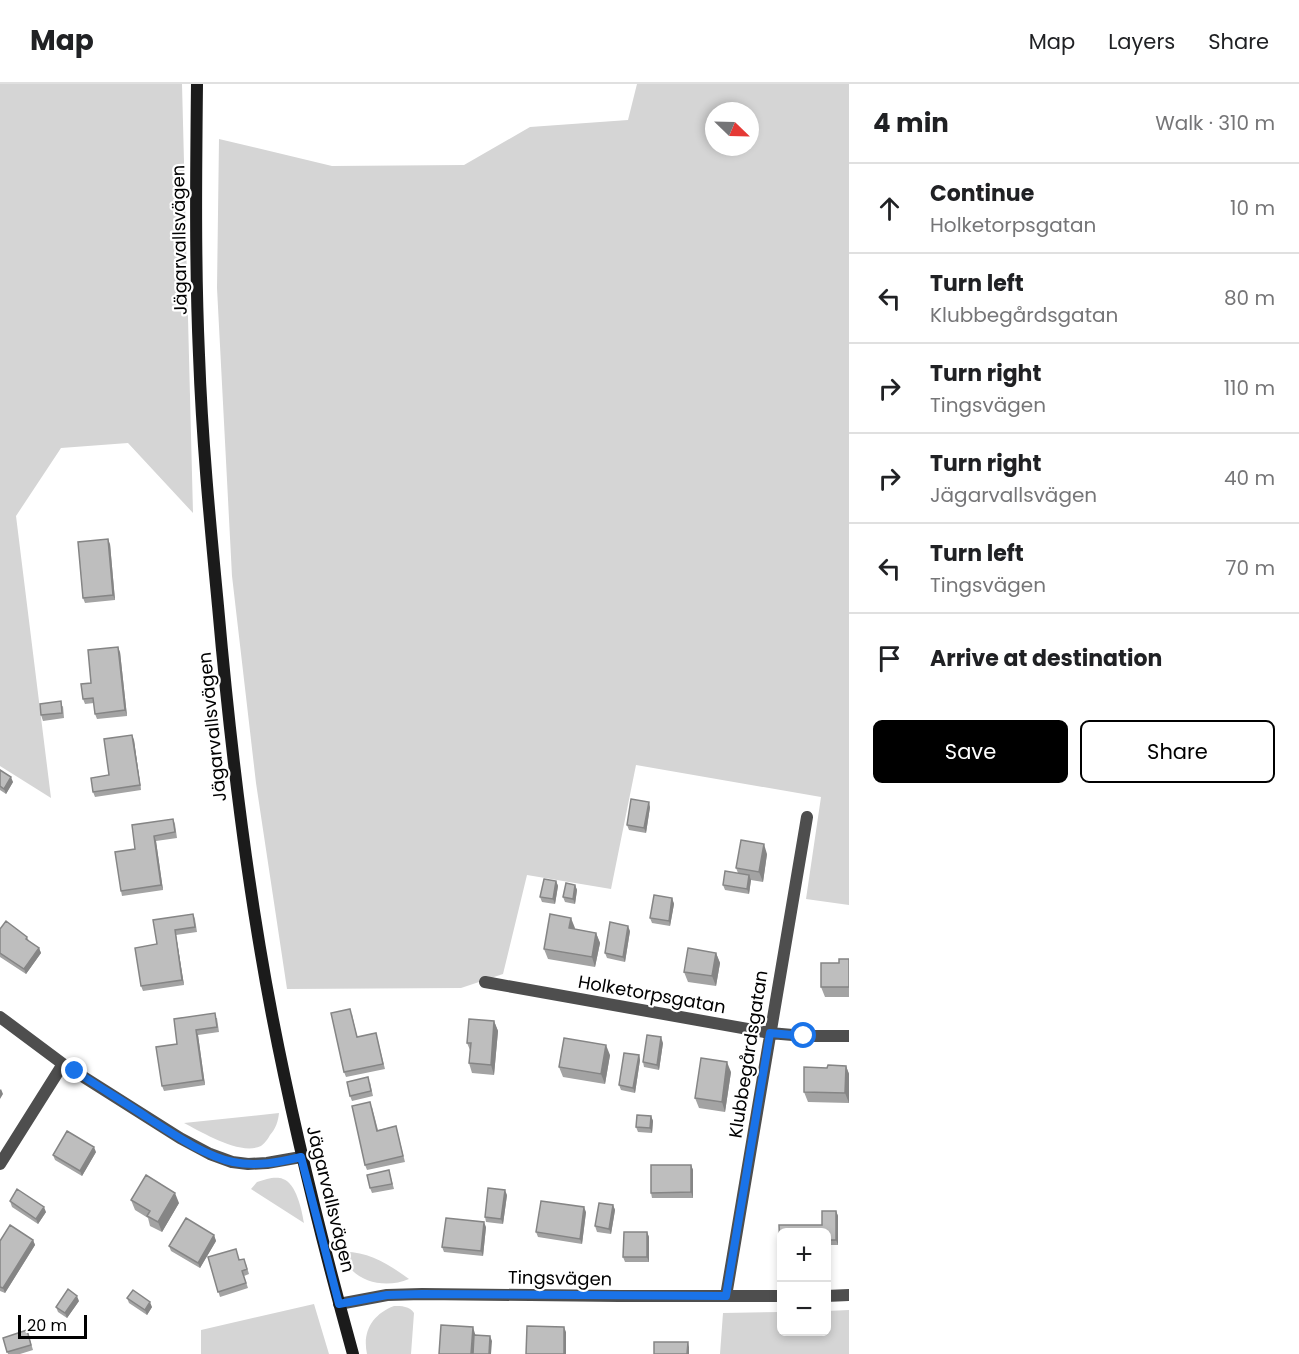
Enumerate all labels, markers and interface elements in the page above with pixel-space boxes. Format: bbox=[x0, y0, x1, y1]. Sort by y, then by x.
text: Map bbox=[30, 21, 94, 60]
text: Map bbox=[1029, 27, 1075, 56]
text: Layers bbox=[1108, 27, 1175, 56]
text: Share bbox=[1208, 27, 1269, 56]
north arrow bbox=[705, 102, 759, 156]
text: 4 min bbox=[873, 105, 949, 141]
text: Walk · 310 m bbox=[1155, 109, 1275, 137]
street label: Jägarvallsvägen bbox=[165, 165, 193, 315]
text: Continue bbox=[930, 178, 1034, 209]
icon: ahead bbox=[873, 192, 906, 225]
text: 10 m bbox=[1230, 194, 1275, 222]
text: Holketorpsgatan bbox=[930, 211, 1096, 239]
text: Turn left bbox=[930, 268, 1024, 299]
icon: left bbox=[873, 282, 906, 315]
text: 80 m bbox=[1224, 284, 1275, 312]
text: Klubbegårdsgatan bbox=[930, 301, 1118, 329]
text: Turn right bbox=[930, 358, 1041, 389]
icon: right bbox=[873, 372, 906, 405]
text: 110 m bbox=[1224, 374, 1275, 402]
text: Tingsvägen bbox=[930, 391, 1046, 419]
text: Turn right bbox=[930, 448, 1041, 479]
icon: right bbox=[873, 462, 906, 495]
text: 40 m bbox=[1224, 464, 1275, 492]
text: Jägarvallsvägen bbox=[930, 481, 1097, 509]
text: Turn left bbox=[930, 538, 1024, 569]
icon: left bbox=[873, 552, 906, 585]
text: 70 m bbox=[1226, 554, 1275, 582]
text: Tingsvägen bbox=[930, 571, 1046, 599]
icon: arrive bbox=[873, 642, 906, 675]
text: Arrive at destination bbox=[930, 643, 1162, 674]
street label: Jägarvallsvägen bbox=[192, 651, 232, 803]
button: Save bbox=[873, 720, 1068, 783]
button: Share bbox=[1080, 720, 1275, 783]
street label: Klubbegårdsgatan bbox=[722, 968, 774, 1140]
street label: Holketorpsgatan bbox=[576, 969, 728, 1019]
route start bbox=[790, 1022, 816, 1048]
route end bbox=[61, 1057, 87, 1083]
street label: Jägarvallsvägen bbox=[301, 1123, 361, 1275]
map controls bbox=[777, 1228, 831, 1336]
button: + bbox=[777, 1228, 831, 1282]
street label: Tingsvägen bbox=[508, 1265, 612, 1291]
button: − bbox=[777, 1282, 831, 1336]
scale bar bbox=[18, 1312, 87, 1340]
text: 20 m bbox=[27, 1314, 67, 1337]

